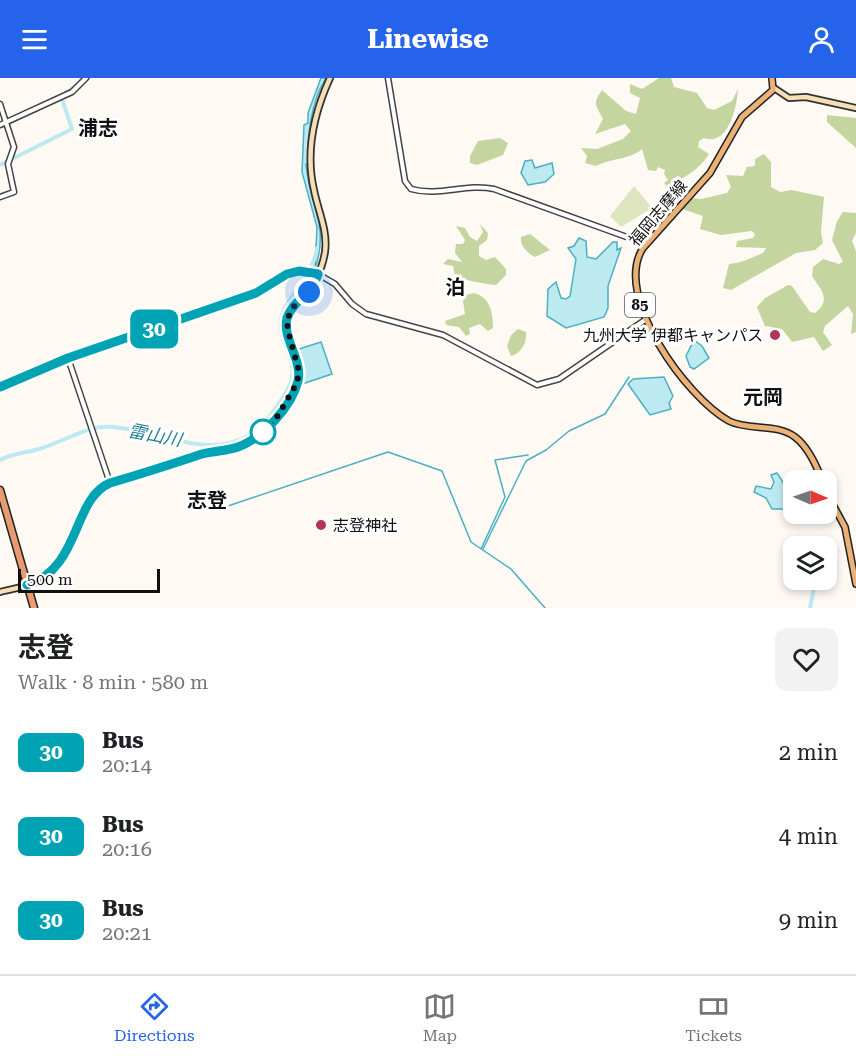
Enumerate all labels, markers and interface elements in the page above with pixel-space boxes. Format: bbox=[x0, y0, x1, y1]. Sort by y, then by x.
icon: menu bbox=[18, 23, 51, 56]
text: Linewise bbox=[367, 23, 489, 55]
icon: person bbox=[805, 23, 838, 56]
district label: 浦志 bbox=[78, 116, 118, 140]
street label: 福岡志摩線 bbox=[625, 176, 691, 250]
district label: 泊 bbox=[445, 275, 465, 299]
your location bbox=[294, 277, 324, 307]
road number: 85 bbox=[625, 293, 655, 317]
line badge: 30 bbox=[127, 310, 181, 348]
text: 30 bbox=[142, 317, 166, 341]
place label: 九州大学 伊都キャンパス bbox=[583, 326, 763, 345]
marker: 九州大学 伊都キャンパス bbox=[768, 328, 782, 342]
district label: 元岡 bbox=[743, 385, 783, 409]
unlabelled marker bbox=[250, 419, 276, 445]
water label: 雷山川 bbox=[126, 420, 185, 451]
north arrow bbox=[783, 470, 837, 524]
map controls bbox=[783, 470, 837, 590]
district label: 志登 bbox=[187, 488, 227, 512]
place label: 志登神社 bbox=[333, 516, 397, 535]
marker: 志登神社 bbox=[314, 518, 328, 532]
button: layers bbox=[783, 536, 837, 590]
scale bar bbox=[18, 566, 160, 594]
text: 500 m bbox=[27, 570, 73, 589]
button: heart bbox=[775, 628, 838, 691]
text: 志登 bbox=[18, 631, 74, 664]
text: Walk · 8 min · 580 m bbox=[18, 670, 208, 694]
text: Bus bbox=[102, 728, 144, 753]
text: 30 bbox=[39, 740, 63, 764]
text: 2 min bbox=[779, 740, 838, 765]
text: 20:14 bbox=[102, 753, 152, 777]
text: Bus bbox=[102, 812, 144, 837]
text: 30 bbox=[39, 824, 63, 848]
text: 4 min bbox=[779, 824, 838, 849]
text: 20:16 bbox=[102, 837, 152, 861]
text: Bus bbox=[102, 896, 144, 921]
text: 30 bbox=[39, 908, 63, 932]
text: 9 min bbox=[779, 908, 838, 933]
text: 20:21 bbox=[102, 921, 152, 945]
tab: Directions bbox=[114, 990, 195, 1045]
tab: Map bbox=[423, 990, 457, 1045]
tab: Tickets bbox=[685, 990, 742, 1045]

